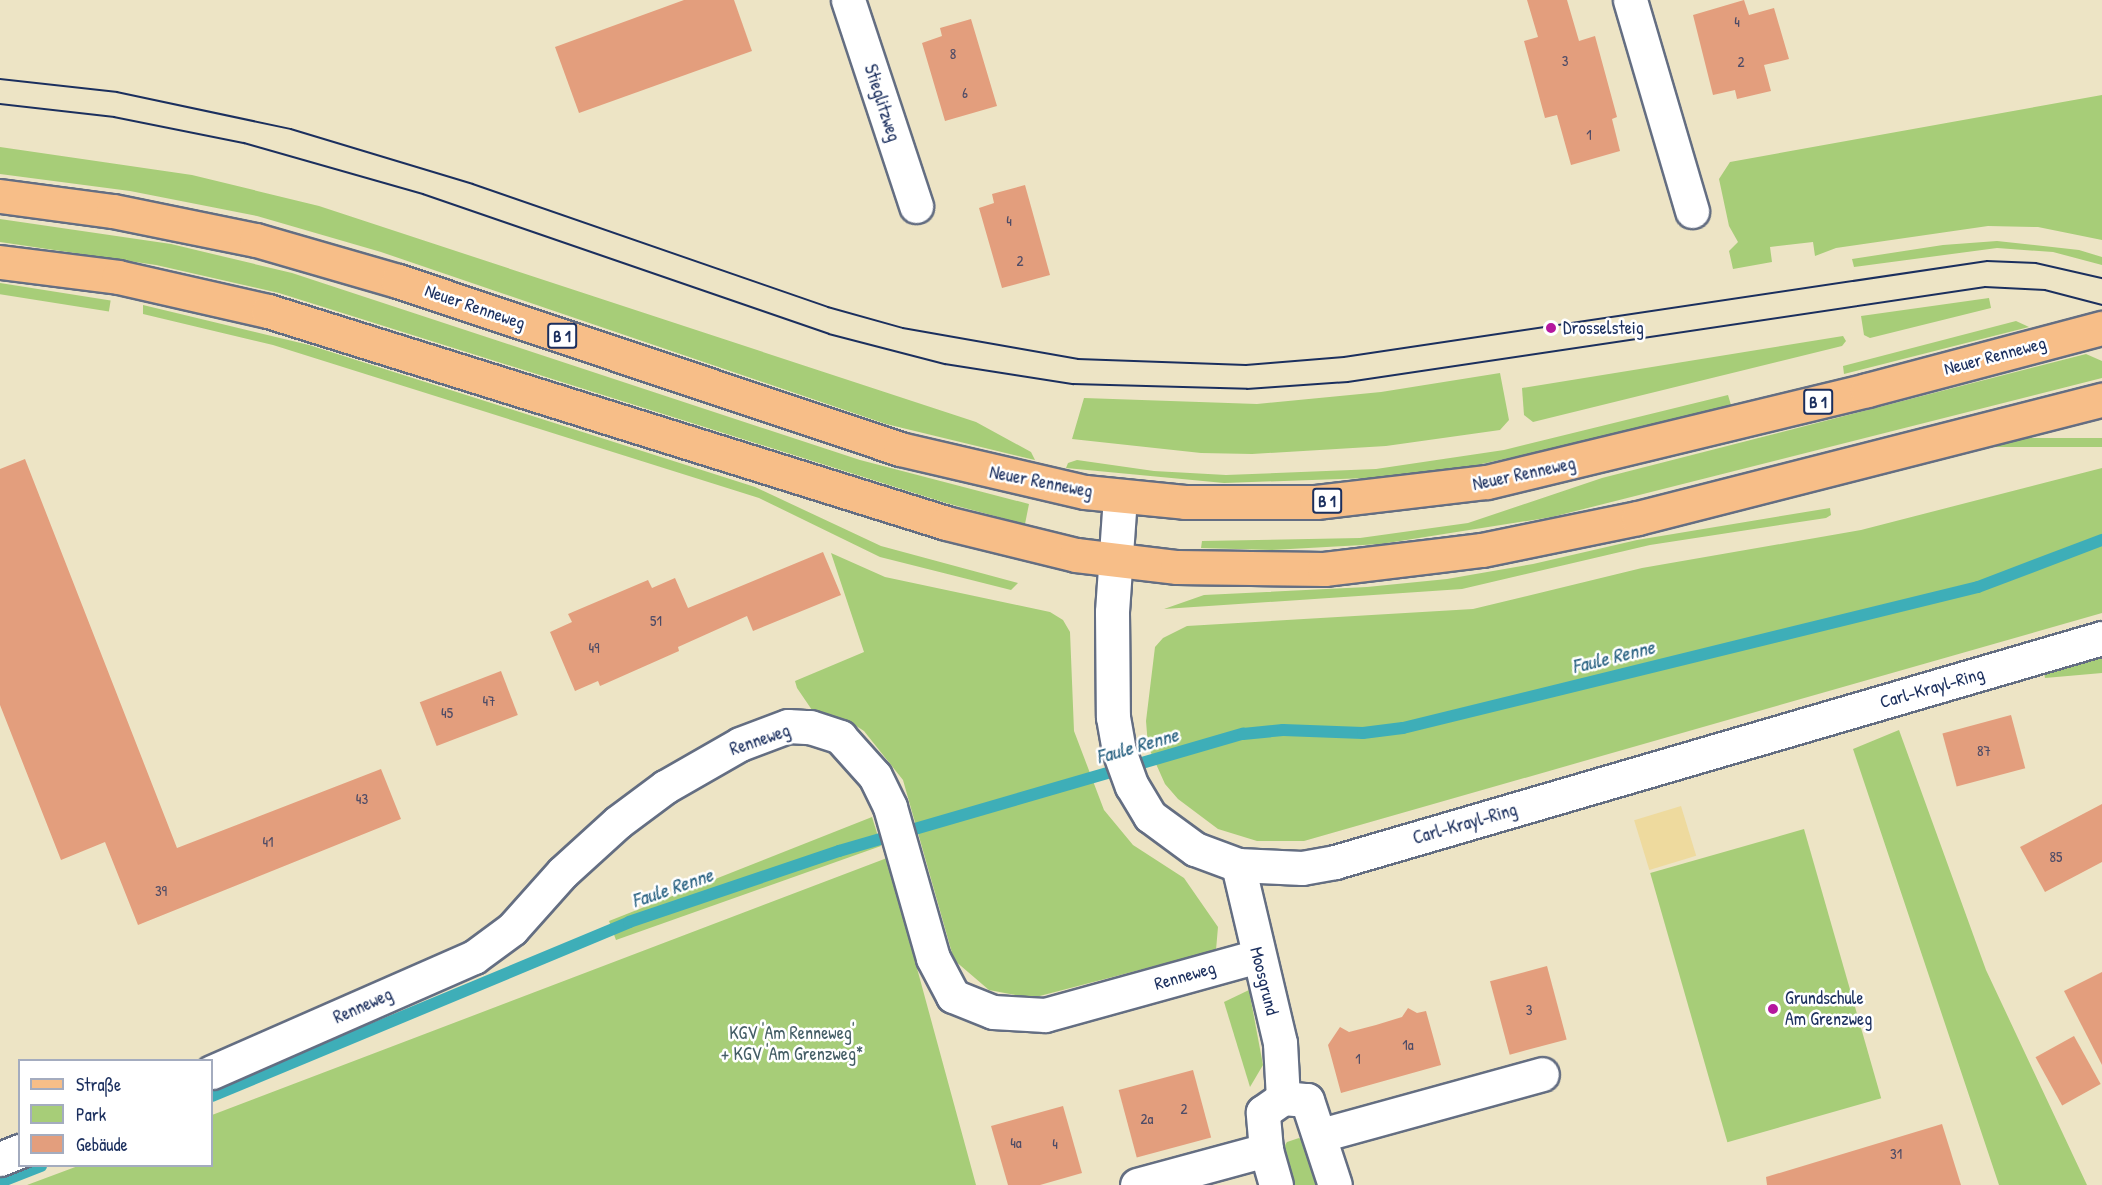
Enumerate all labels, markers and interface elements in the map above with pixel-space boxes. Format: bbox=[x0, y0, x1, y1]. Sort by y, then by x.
house number: 4 bbox=[1734, 13, 1740, 31]
house number: 8 bbox=[950, 45, 956, 63]
house number: 3 bbox=[1562, 52, 1568, 70]
house number: 2 bbox=[1737, 53, 1745, 71]
street label: Stieglitzweg bbox=[859, 62, 905, 144]
house number: 6 bbox=[962, 84, 968, 102]
house number: 1 bbox=[1586, 126, 1592, 144]
house number: 4 bbox=[1006, 212, 1012, 230]
house number: 2 bbox=[1016, 252, 1024, 270]
street label: Neuer Renneweg bbox=[422, 280, 528, 334]
place label: Drosselsteig bbox=[1563, 317, 1644, 339]
marker: Drosselsteig bbox=[1544, 321, 1558, 335]
road number: B 1 bbox=[547, 323, 577, 349]
street label: Neuer Renneweg bbox=[1942, 332, 2048, 380]
road number: B 1 bbox=[1803, 389, 1833, 415]
street label: Neuer Renneweg bbox=[1471, 453, 1577, 495]
street label: Neuer Renneweg bbox=[988, 461, 1094, 503]
road number: B 1 bbox=[1312, 488, 1342, 514]
house number: 51 bbox=[650, 612, 662, 630]
water label: Faule Renne bbox=[1569, 634, 1657, 678]
house number: 49 bbox=[588, 639, 600, 657]
street label: Carl-Krayl-Ring bbox=[1877, 663, 1987, 713]
house number: 47 bbox=[482, 692, 496, 710]
house number: 45 bbox=[441, 704, 453, 722]
street label: Renneweg bbox=[727, 720, 793, 760]
water label: Faule Renne bbox=[1093, 722, 1181, 768]
house number: 87 bbox=[1977, 742, 1991, 760]
house number: 43 bbox=[356, 790, 368, 808]
street label: Carl-Krayl-Ring bbox=[1410, 799, 1520, 849]
house number: 41 bbox=[262, 833, 274, 851]
house number: 85 bbox=[2050, 848, 2062, 866]
water label: Faule Renne bbox=[628, 862, 716, 912]
house number: 39 bbox=[155, 882, 167, 900]
street label: Moosgrund bbox=[1245, 945, 1283, 1017]
street label: Renneweg bbox=[1152, 957, 1218, 995]
street label: Renneweg bbox=[330, 983, 396, 1029]
place label: Grundschule Am Grenzweg bbox=[1785, 988, 1872, 1030]
house number: 3 bbox=[1526, 1001, 1532, 1019]
marker: Grundschule Am Grenzweg bbox=[1766, 1002, 1780, 1016]
park label: KGV 'Am Renneweg' + KGV 'Am Grenzweg* bbox=[721, 1023, 863, 1066]
house number: 1a bbox=[1402, 1036, 1414, 1054]
house number: 1 bbox=[1355, 1050, 1361, 1068]
legend bbox=[18, 1059, 213, 1167]
text: Straße bbox=[76, 1072, 121, 1097]
house number: 2 bbox=[1180, 1100, 1188, 1118]
text: Park bbox=[76, 1102, 106, 1127]
house number: 2a bbox=[1141, 1110, 1153, 1128]
text: Gebäude bbox=[76, 1132, 128, 1157]
house number: 4a bbox=[1010, 1134, 1022, 1152]
house number: 4 bbox=[1052, 1135, 1058, 1153]
house number: 31 bbox=[1890, 1145, 1902, 1163]

